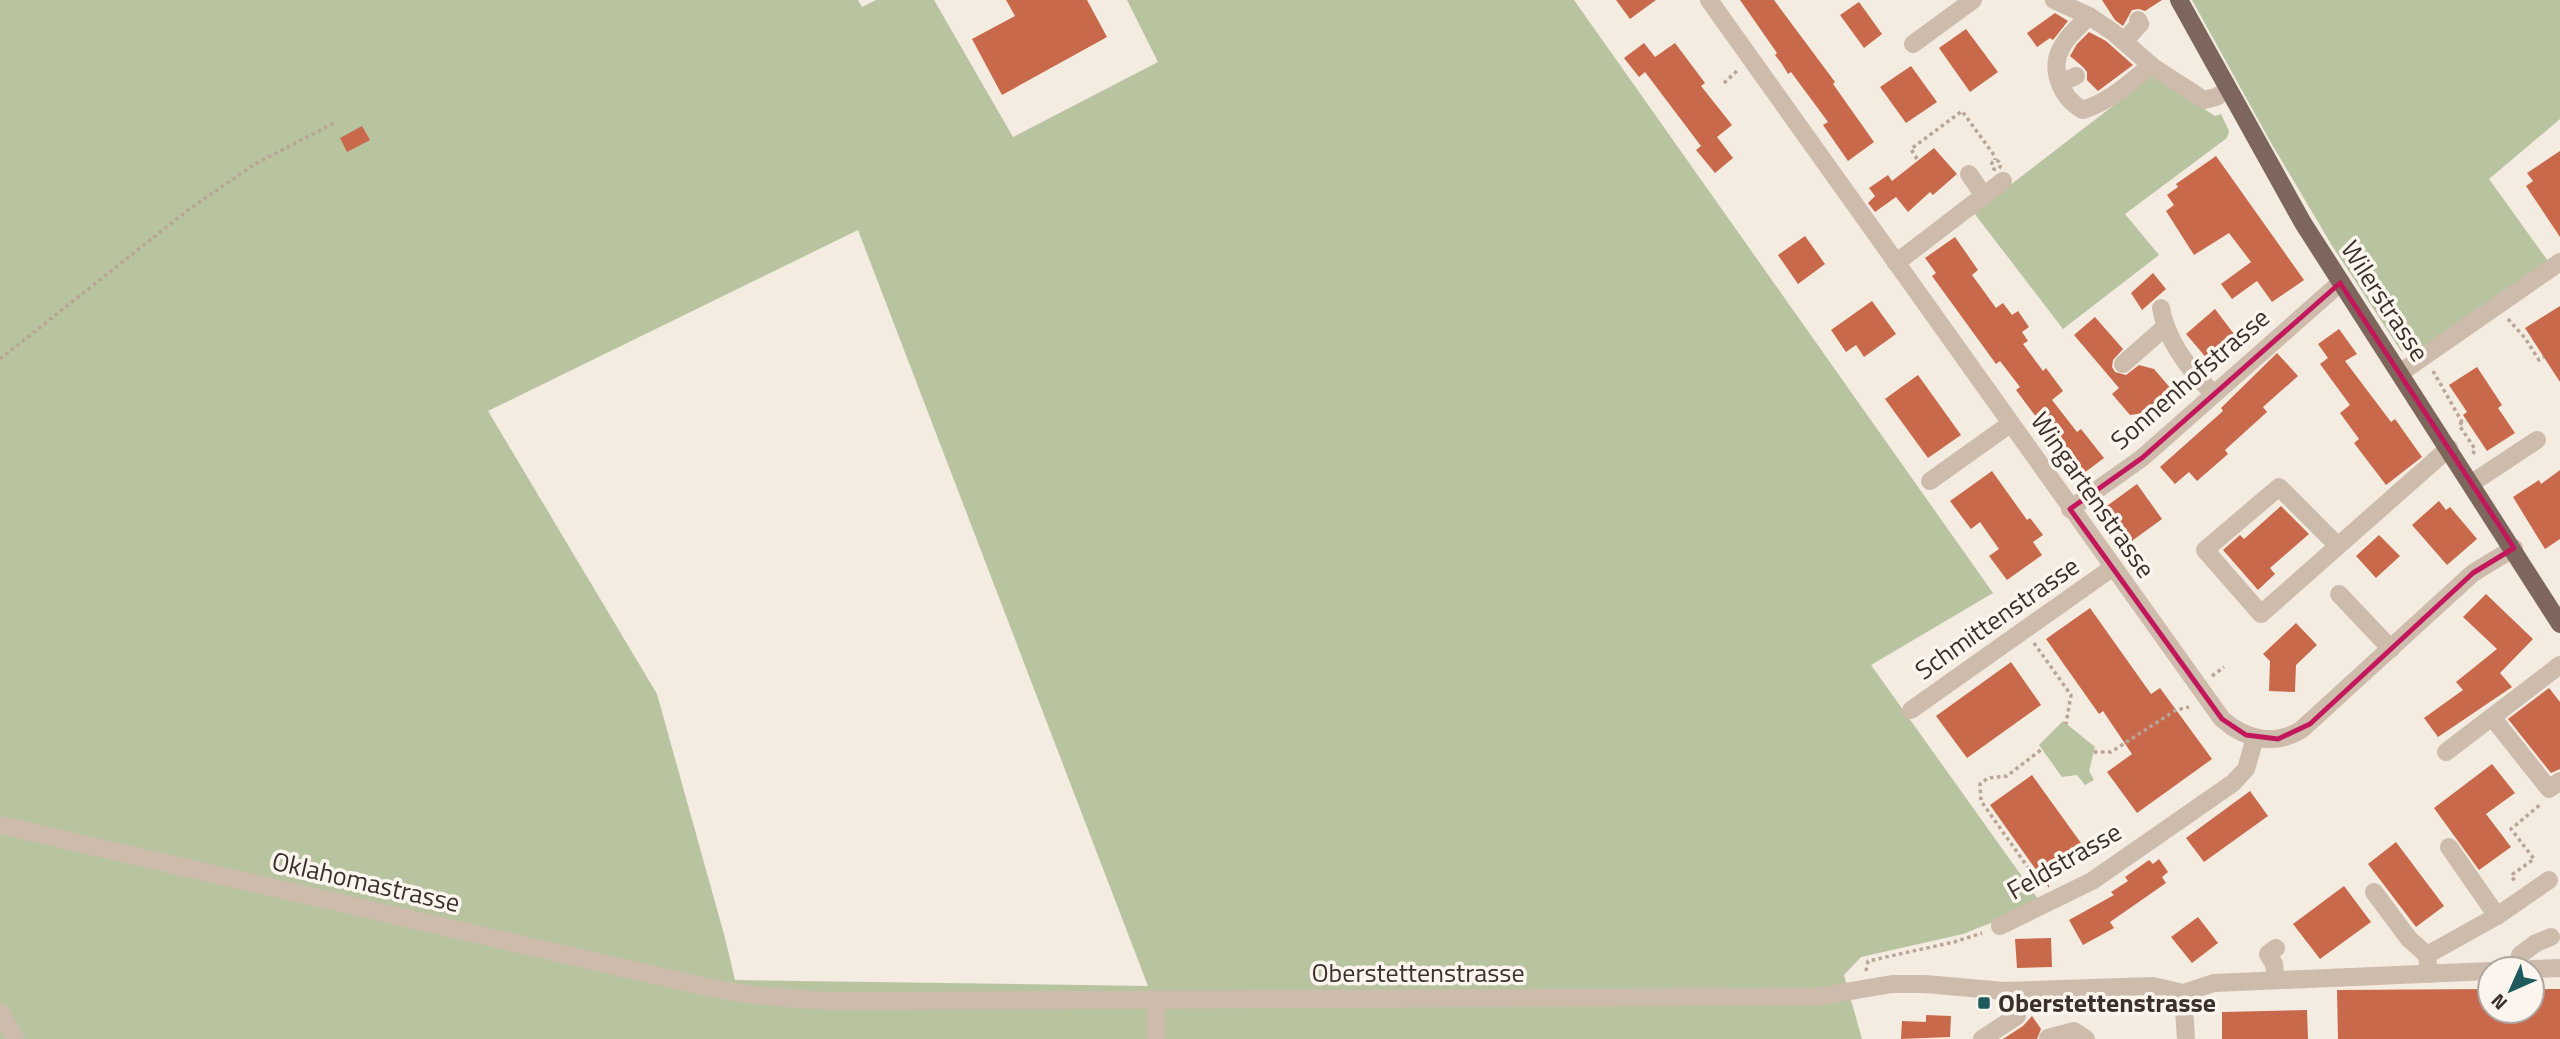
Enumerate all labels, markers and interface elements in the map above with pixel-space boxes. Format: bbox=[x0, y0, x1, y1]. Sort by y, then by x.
street label: Wilerstrasse bbox=[2332, 232, 2439, 369]
street label: Sonnenhofstrasse bbox=[2102, 298, 2278, 459]
street label: Wingartenstrasse bbox=[2022, 404, 2165, 586]
street label: Schmittenstrasse bbox=[1907, 546, 2087, 689]
street label: Feldstrasse bbox=[1999, 812, 2128, 909]
street label: Oklahomastrasse bbox=[268, 841, 464, 922]
street label: Oberstettenstrasse bbox=[1311, 953, 1525, 992]
north arrow bbox=[2476, 955, 2546, 1025]
place label: Oberstettenstrasse bbox=[1998, 983, 2216, 1022]
text: N bbox=[2484, 987, 2514, 1017]
marker: Oberstettenstrasse bbox=[1976, 995, 1992, 1011]

